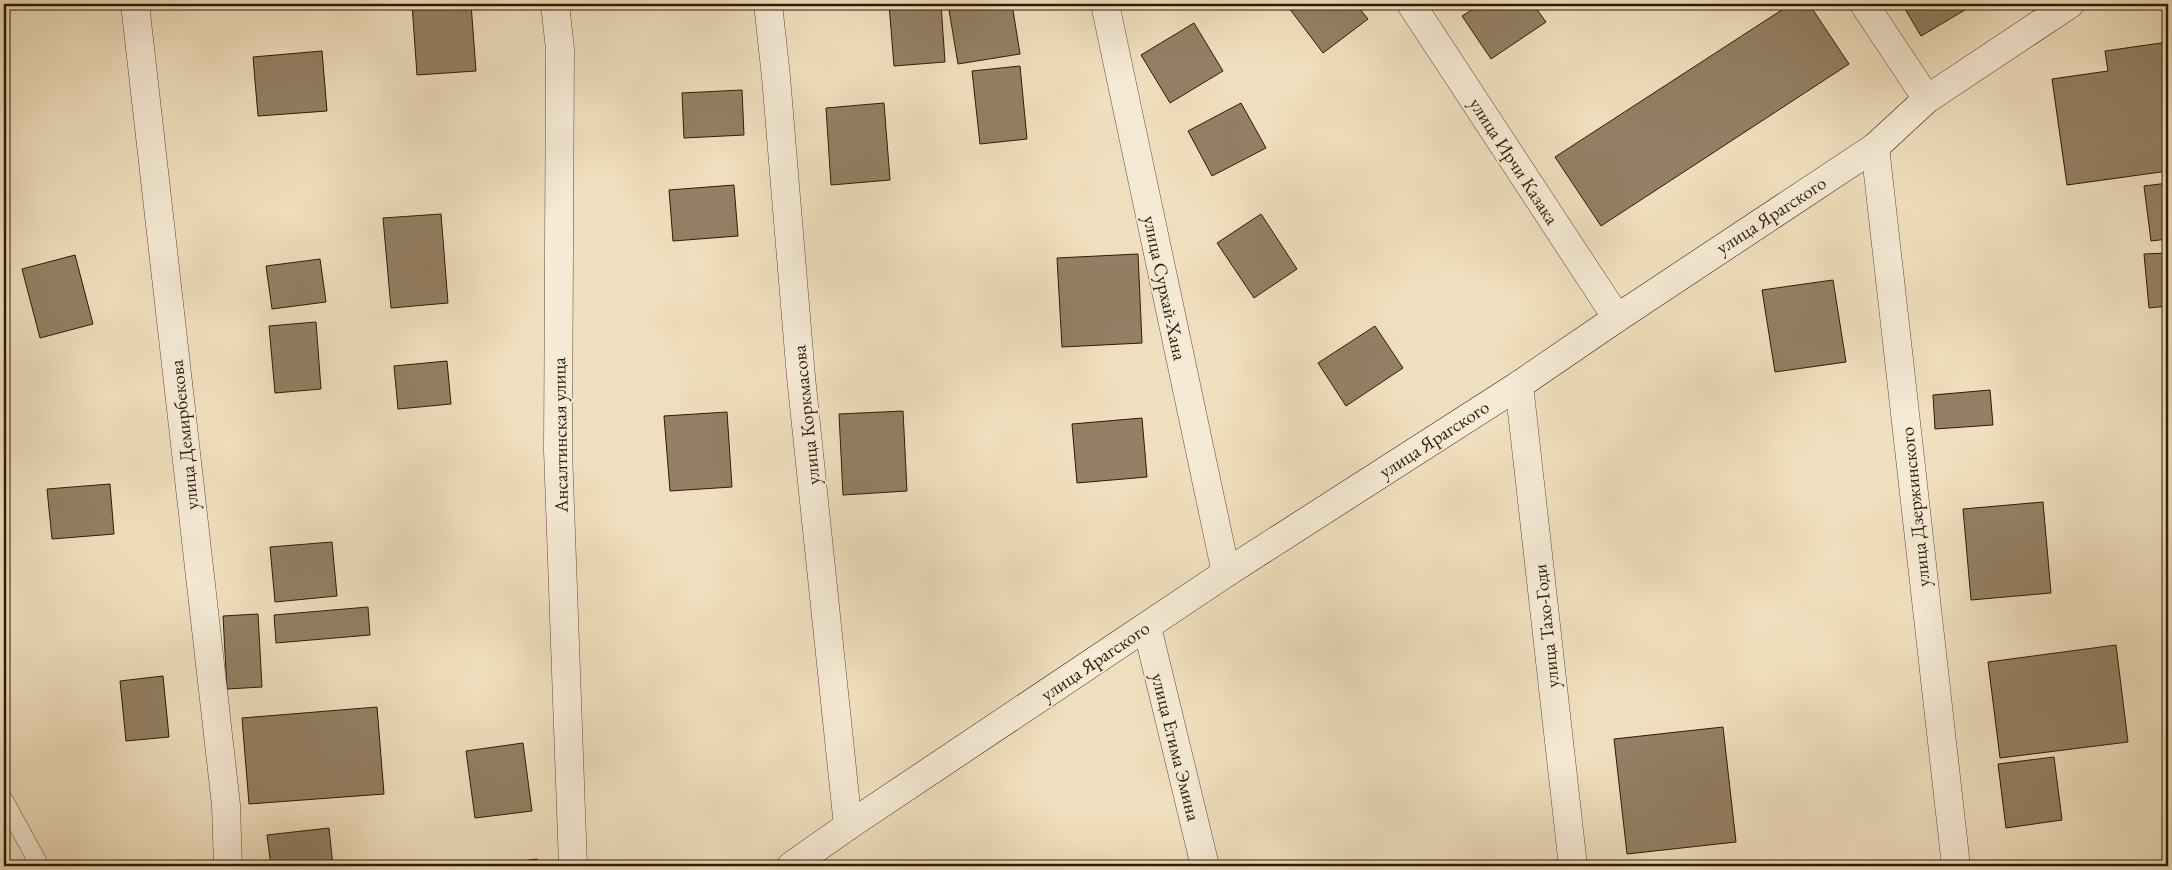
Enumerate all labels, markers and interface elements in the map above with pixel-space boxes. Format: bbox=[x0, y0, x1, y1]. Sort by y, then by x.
street label: улица Ирчи Казака bbox=[1464, 93, 1565, 230]
street label: улица Ярагского bbox=[1711, 170, 1831, 260]
street label: улица Сурхай-Хана bbox=[1137, 213, 1193, 363]
street label: улица Коркмасова bbox=[786, 343, 826, 486]
street label: Ансалтинская улица bbox=[546, 357, 574, 514]
street label: улица Демирбекова bbox=[164, 358, 204, 511]
street label: улица Ярагского bbox=[1374, 394, 1494, 484]
street label: улица Дзержинского bbox=[1894, 426, 1936, 588]
street label: улица Тахо-Годи bbox=[1527, 563, 1565, 689]
street label: улица Ярагского bbox=[1036, 615, 1154, 707]
street label: улица Етима Эмина bbox=[1146, 670, 1207, 824]

